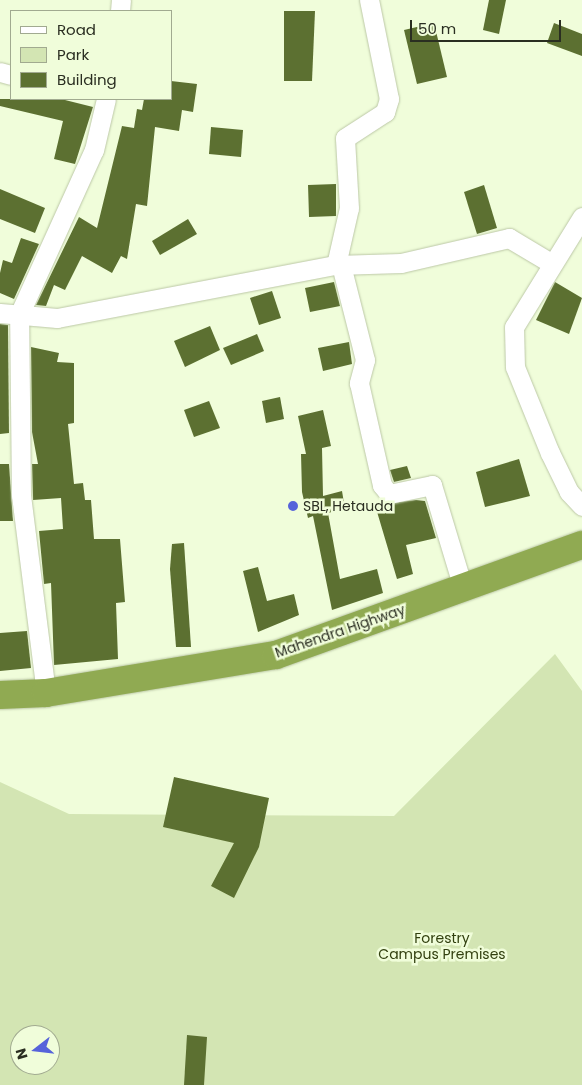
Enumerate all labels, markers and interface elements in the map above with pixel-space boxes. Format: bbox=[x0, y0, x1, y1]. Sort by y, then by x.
legend bbox=[10, 10, 172, 100]
scale bar bbox=[412, 10, 563, 42]
text: 50 m bbox=[418, 18, 456, 39]
text: Road bbox=[57, 19, 96, 40]
text: Park bbox=[57, 44, 89, 65]
text: Building bbox=[57, 69, 117, 90]
place label: SBL, Hetauda bbox=[303, 498, 393, 514]
marker: SBL, Hetauda bbox=[287, 500, 299, 512]
street label: Mahendra Highway bbox=[273, 601, 407, 661]
park label: Forestry Campus Premises bbox=[378, 930, 506, 962]
north arrow bbox=[10, 1025, 60, 1075]
text: N bbox=[10, 1046, 33, 1062]

